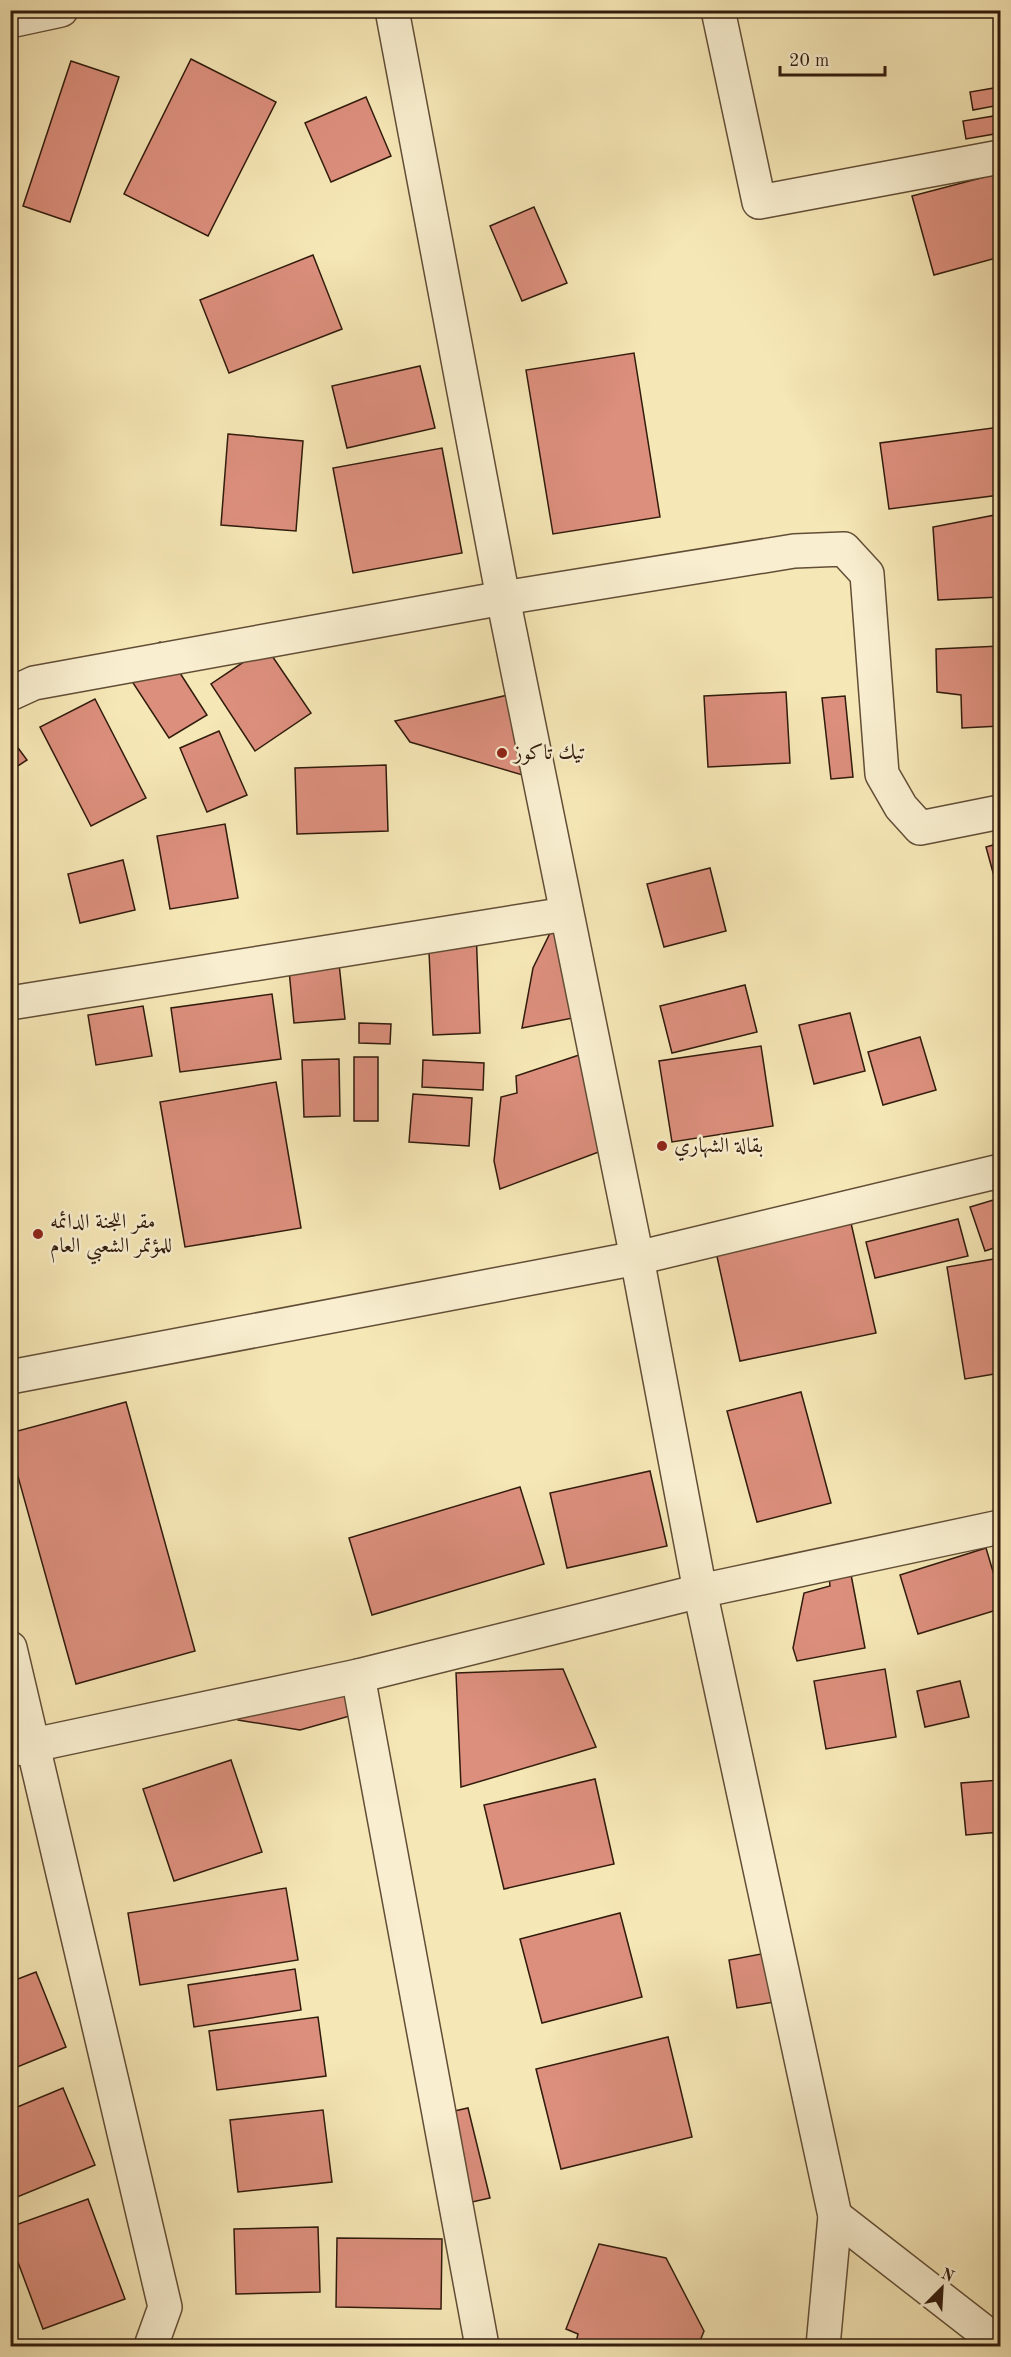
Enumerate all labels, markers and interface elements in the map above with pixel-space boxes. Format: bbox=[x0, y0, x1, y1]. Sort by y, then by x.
scale bar bbox=[780, 39, 885, 77]
text: 20 m bbox=[789, 52, 829, 70]
place label: تيك تاكوز bbox=[512, 743, 586, 765]
marker: تيك تاكوز bbox=[495, 746, 509, 760]
place label: بقالة الشهاري bbox=[674, 1136, 763, 1161]
marker: بقالة الشهاري bbox=[655, 1139, 669, 1153]
place label: مقر اللجنة الدائمه للمؤتمر الشعبي العام bbox=[50, 1210, 172, 1265]
marker: مقر اللجنة الدائمه للمؤتمر الشعبي العام bbox=[31, 1227, 45, 1241]
north arrow bbox=[912, 2258, 972, 2318]
text: N bbox=[938, 2266, 957, 2286]

